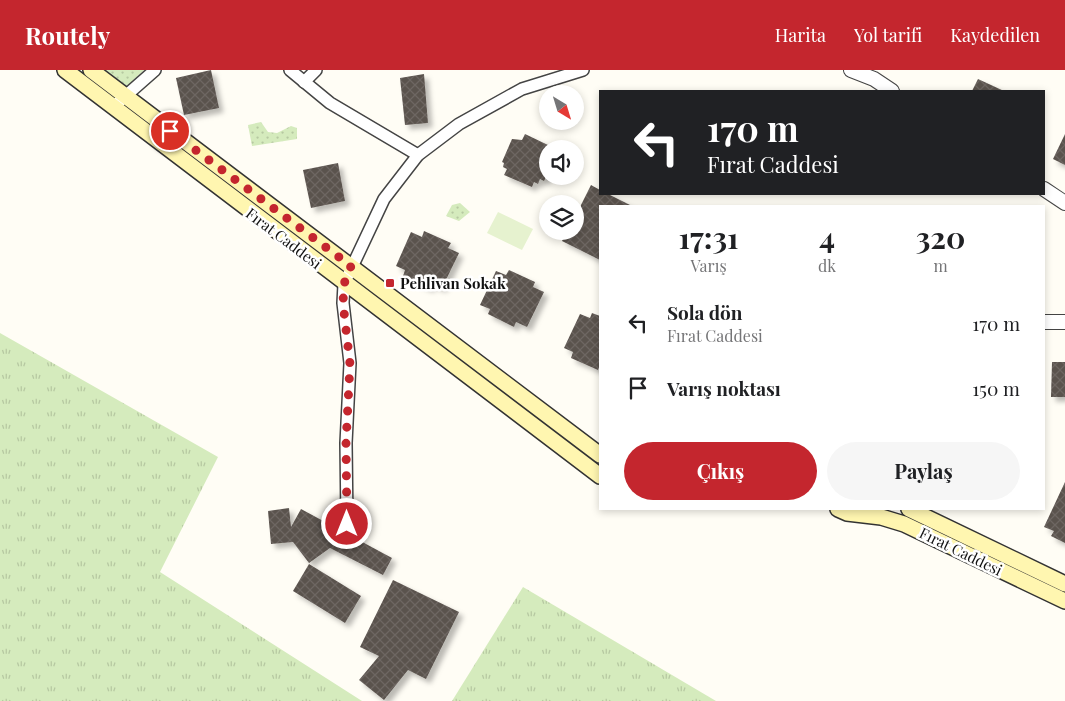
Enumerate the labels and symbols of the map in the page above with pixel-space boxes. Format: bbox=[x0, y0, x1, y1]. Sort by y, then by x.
north arrow bbox=[539, 85, 584, 130]
pin bbox=[149, 110, 191, 152]
street label: Fırat Caddesi bbox=[242, 203, 326, 273]
place label: Pehlivan Sokak bbox=[400, 273, 506, 293]
marker: Pehlivan Sokak bbox=[384, 277, 396, 289]
position arrow bbox=[320, 497, 372, 549]
street label: Fırat Caddesi bbox=[916, 522, 1006, 580]

